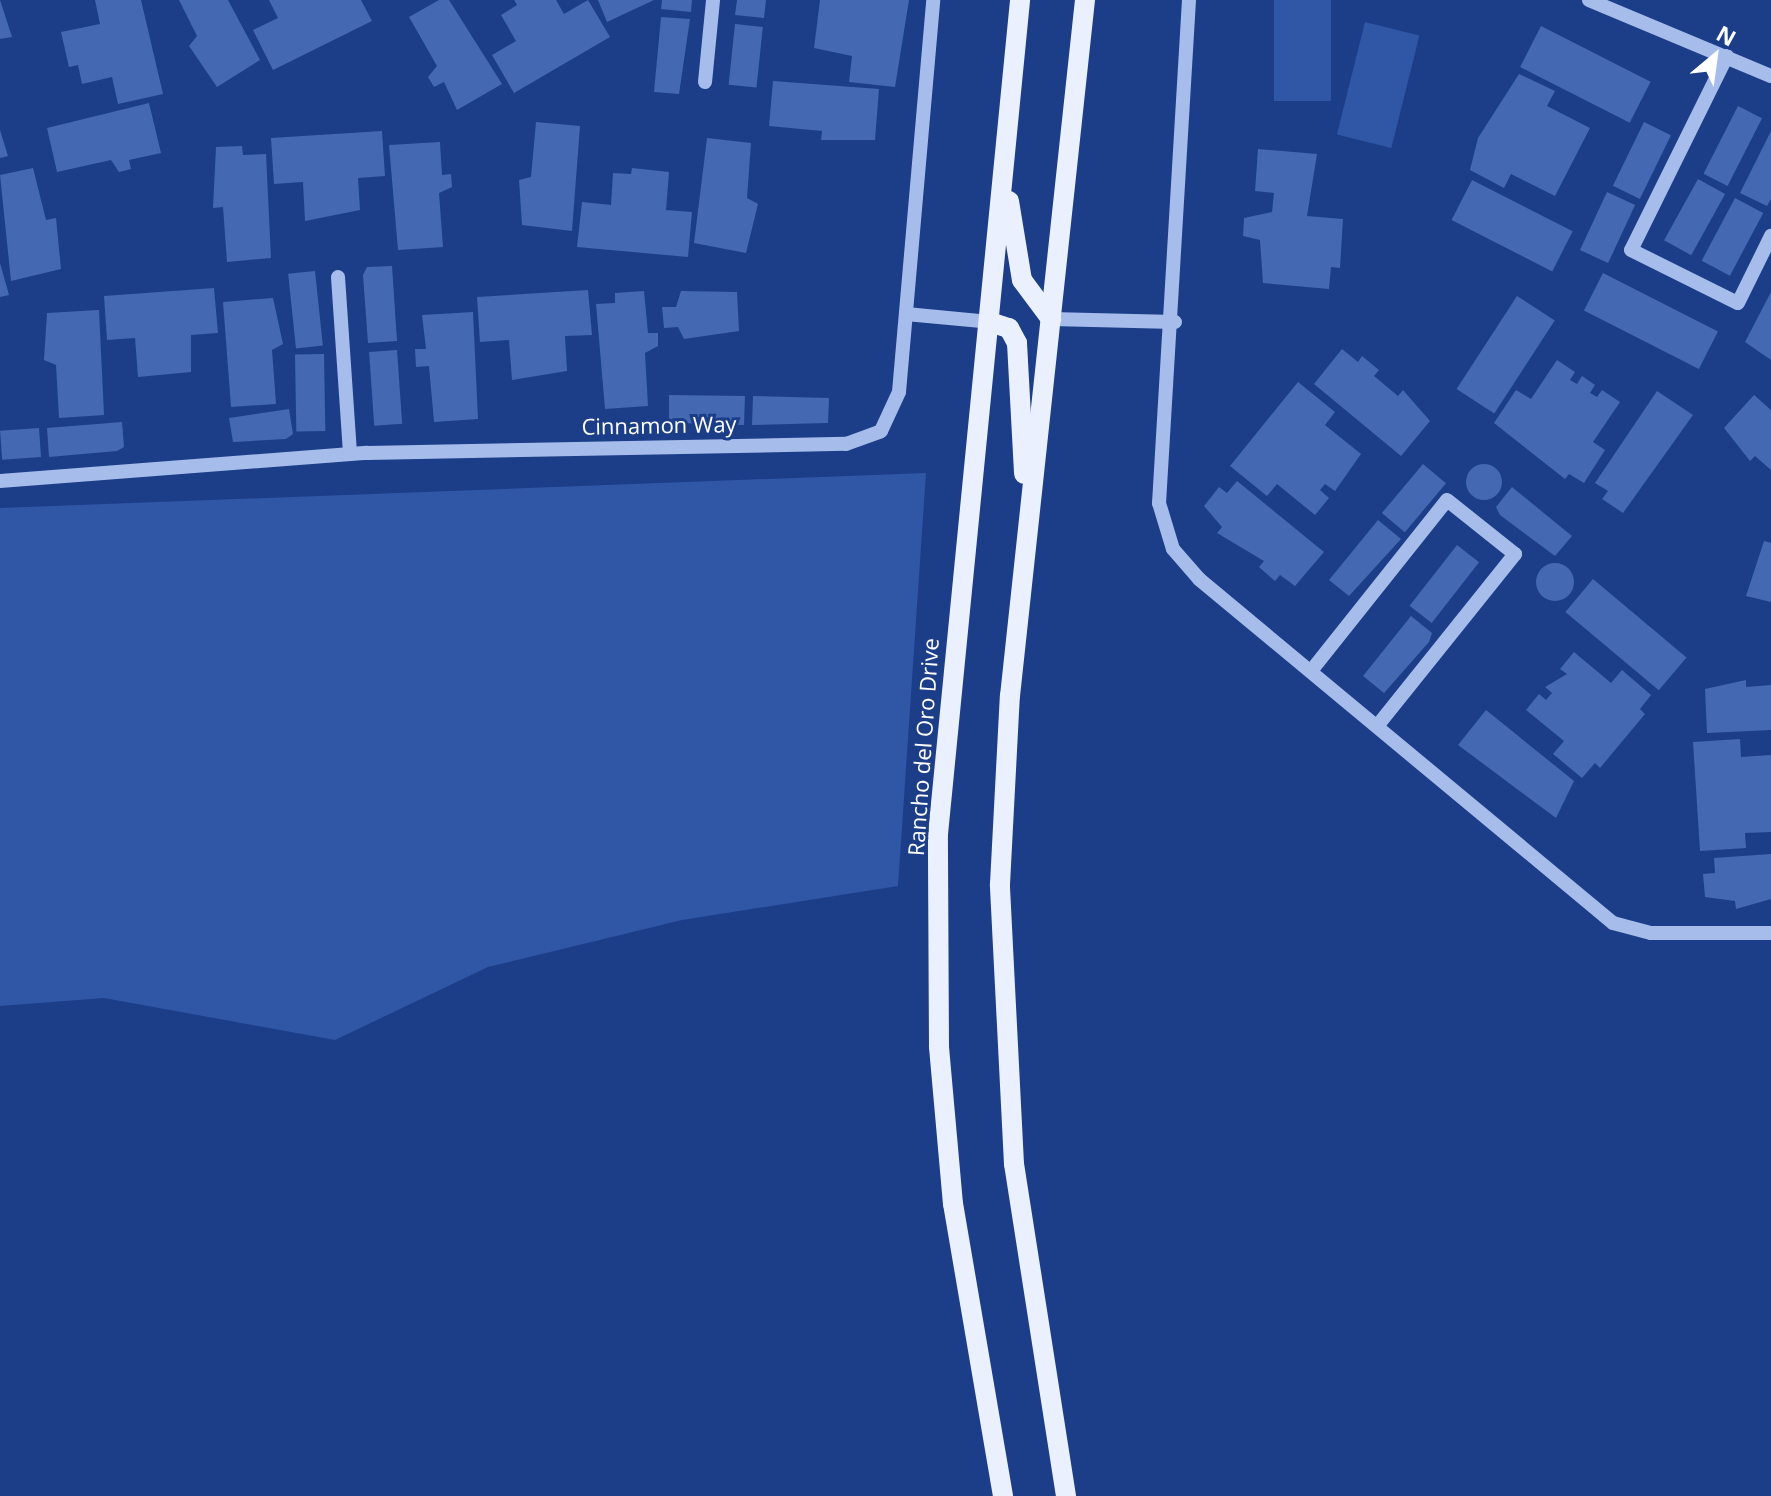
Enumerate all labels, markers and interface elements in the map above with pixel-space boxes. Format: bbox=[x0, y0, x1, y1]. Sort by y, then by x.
north arrow bbox=[1675, 16, 1755, 96]
text: N bbox=[1712, 18, 1742, 52]
street label: Cinnamon Way bbox=[581, 410, 737, 440]
street label: Rancho del Oro Drive bbox=[902, 637, 944, 857]

